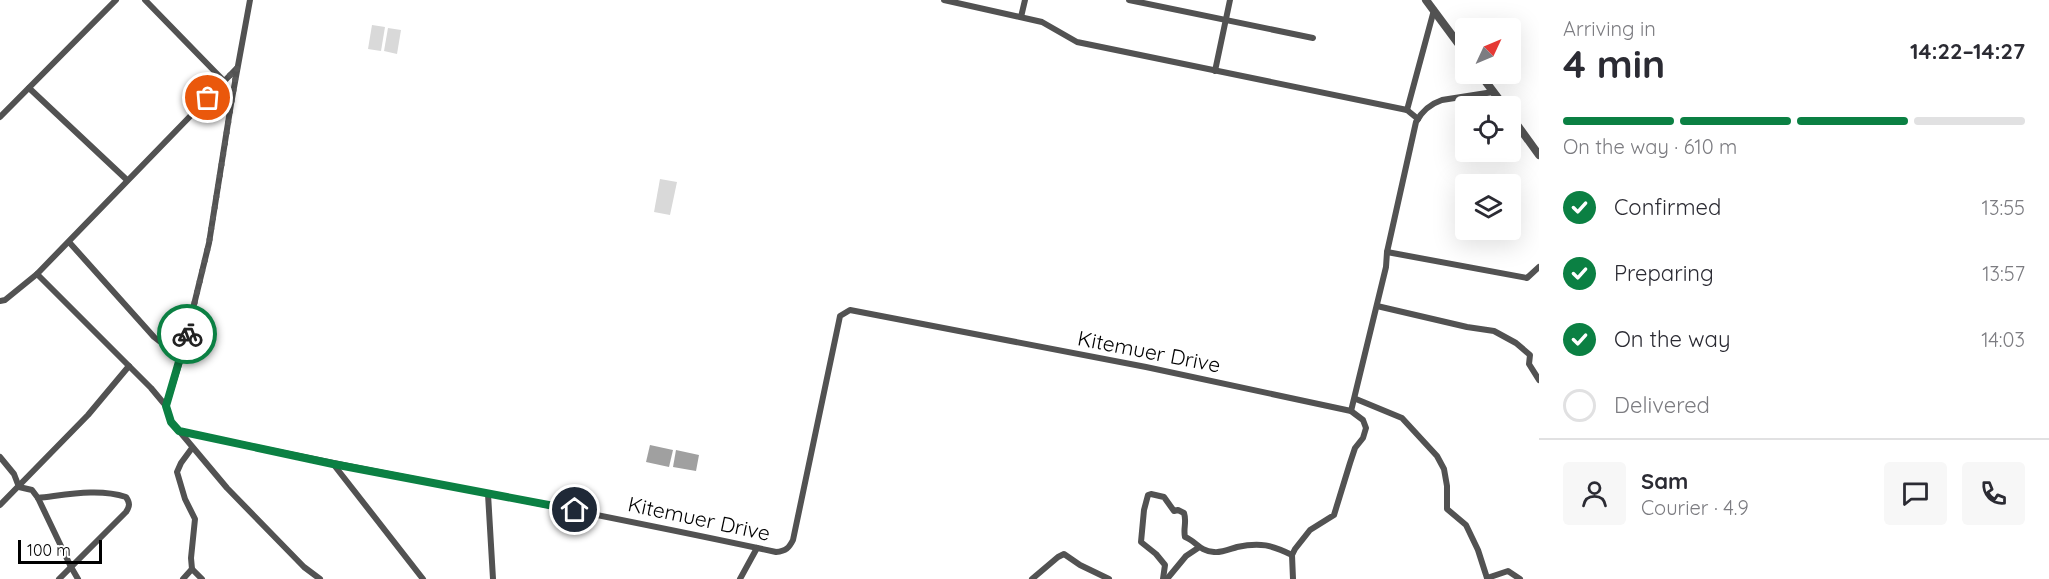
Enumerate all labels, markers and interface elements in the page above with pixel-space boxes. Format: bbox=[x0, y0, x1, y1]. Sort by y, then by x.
text: Arriving in bbox=[1563, 16, 1656, 41]
north arrow bbox=[1455, 18, 1521, 84]
map controls bbox=[1455, 18, 1521, 240]
text: 14:22–14:27 bbox=[1910, 37, 2025, 65]
text: 4 min bbox=[1563, 39, 1665, 88]
pin bbox=[182, 72, 233, 123]
icon: bag bbox=[191, 81, 224, 114]
button: locate bbox=[1455, 96, 1521, 162]
text: On the way · 610 m bbox=[1563, 134, 1737, 159]
button: layers bbox=[1455, 174, 1521, 240]
icon: check bbox=[1563, 191, 1596, 224]
text: Confirmed bbox=[1614, 193, 1721, 221]
text: 13:55 bbox=[1982, 195, 2025, 220]
icon: check bbox=[1563, 257, 1596, 290]
text: Preparing bbox=[1614, 259, 1714, 287]
text: 13:57 bbox=[1982, 261, 2025, 286]
courier bbox=[157, 304, 217, 364]
icon: bike bbox=[171, 318, 204, 351]
icon: check bbox=[1563, 323, 1596, 356]
street label: Kitemuer Drive bbox=[1076, 324, 1223, 378]
text: On the way bbox=[1614, 325, 1730, 353]
text: 14:03 bbox=[1981, 327, 2025, 352]
text: Delivered bbox=[1614, 391, 1710, 419]
button: person bbox=[1563, 462, 1626, 525]
button: chat bbox=[1884, 462, 1947, 525]
button: phone bbox=[1962, 462, 2025, 525]
text: Sam bbox=[1641, 467, 1688, 495]
pin bbox=[549, 484, 600, 535]
street label: Kitemuer Drive bbox=[626, 490, 773, 546]
icon: home bbox=[558, 493, 591, 526]
text: Courier · 4.9 bbox=[1641, 495, 1749, 520]
scale bar bbox=[18, 537, 102, 564]
text: 100 m bbox=[27, 540, 71, 560]

